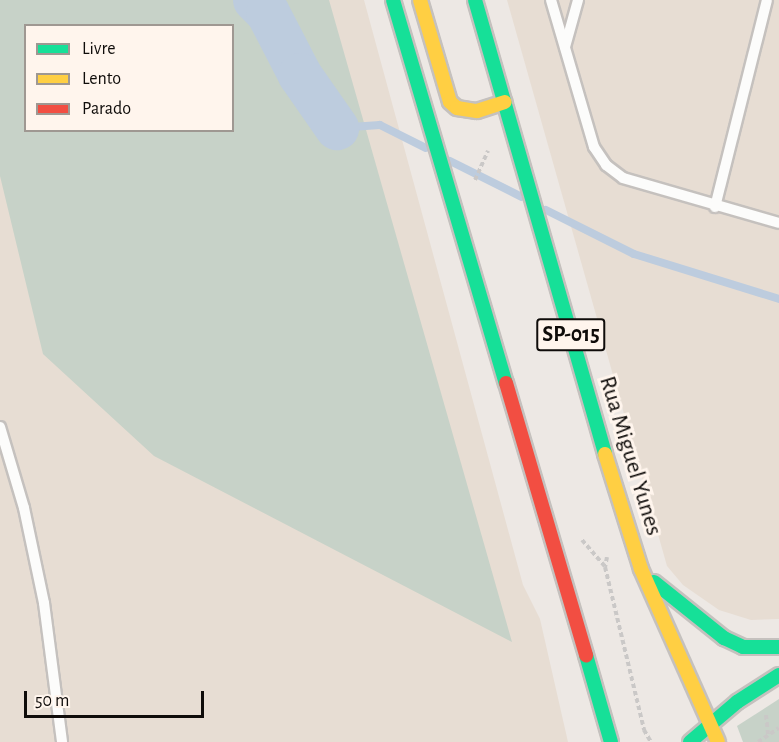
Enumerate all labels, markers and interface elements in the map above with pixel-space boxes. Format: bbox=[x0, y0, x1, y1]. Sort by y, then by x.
legend bbox=[24, 24, 234, 132]
text: Livre bbox=[82, 40, 116, 58]
text: Lento bbox=[82, 70, 121, 88]
text: Parado bbox=[82, 100, 131, 118]
road number: SP-015 bbox=[535, 316, 607, 354]
street label: Rua Miguel Yunes bbox=[592, 373, 668, 539]
scale bar bbox=[27, 679, 207, 717]
text: 50 m bbox=[35, 692, 69, 710]

